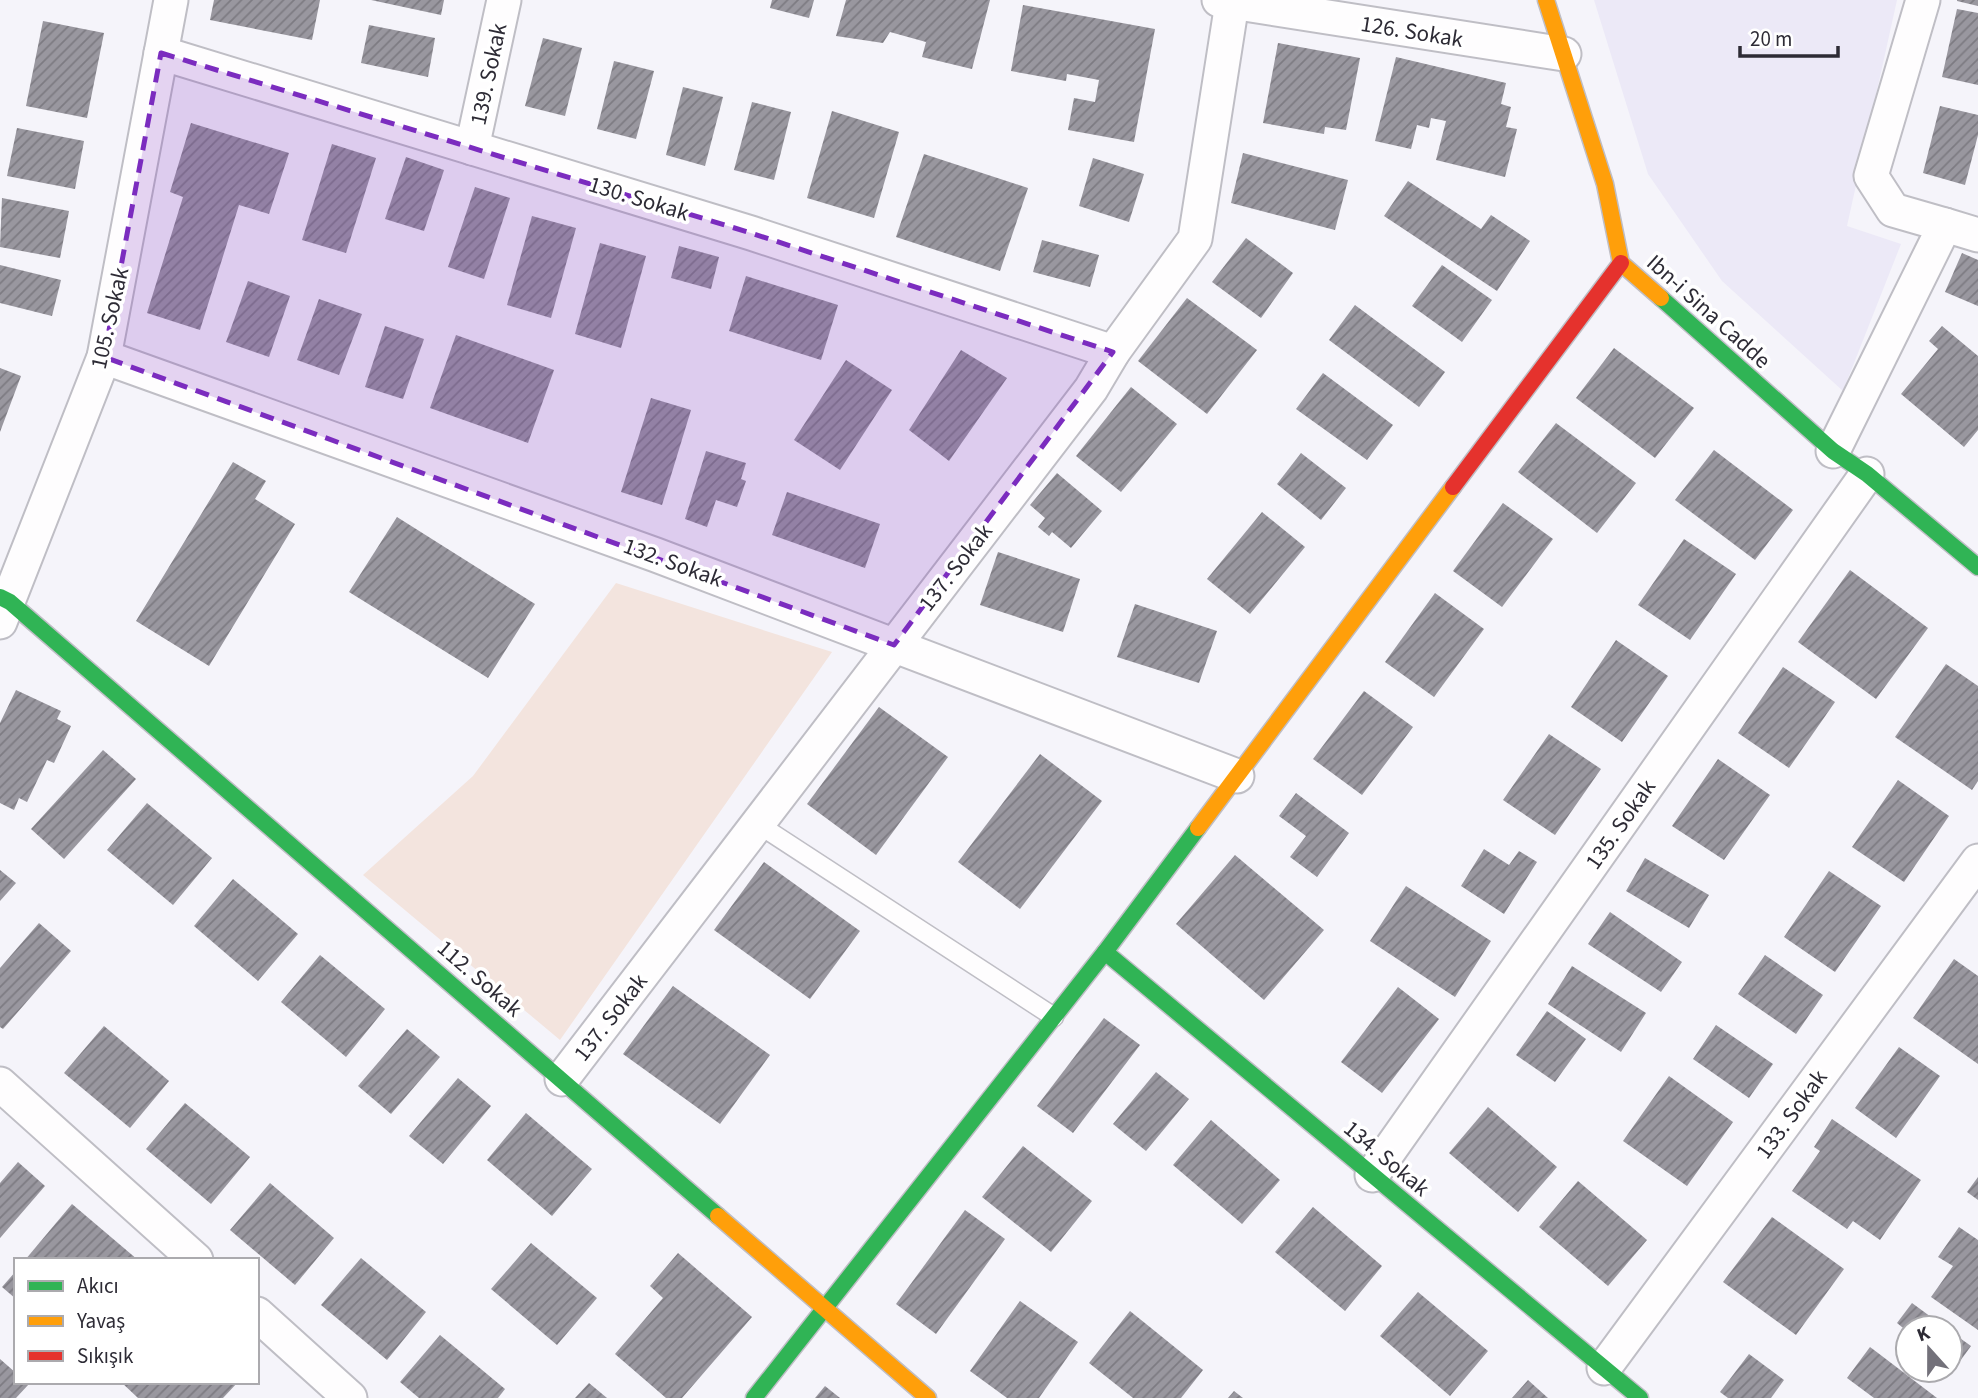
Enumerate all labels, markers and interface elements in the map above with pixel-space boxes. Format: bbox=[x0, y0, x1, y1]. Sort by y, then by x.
street label: 126. Sokak bbox=[1358, 7, 1466, 56]
scale bar bbox=[1740, 14, 1838, 58]
street label: 139. Sokak bbox=[462, 19, 516, 128]
text: 20 m bbox=[1750, 24, 1792, 54]
street label: 130. Sokak bbox=[585, 168, 694, 230]
street label: Ibn-i Sina Cadde bbox=[1639, 247, 1778, 376]
street label: 105. Sokak bbox=[82, 263, 137, 372]
street label: 137. Sokak bbox=[911, 516, 1001, 618]
street label: 132. Sokak bbox=[619, 529, 728, 596]
street label: 135. Sokak bbox=[1577, 772, 1664, 876]
street label: 112. Sokak bbox=[430, 932, 530, 1025]
street label: 137. Sokak bbox=[566, 966, 656, 1068]
street label: 133. Sokak bbox=[1748, 1062, 1836, 1166]
street label: 134. Sokak bbox=[1336, 1112, 1437, 1205]
legend bbox=[14, 1258, 259, 1384]
text: Akıcı bbox=[77, 1271, 119, 1301]
text: Yavaş bbox=[76, 1306, 125, 1336]
north arrow bbox=[1894, 1314, 1964, 1384]
text: K bbox=[1913, 1320, 1934, 1349]
text: Sıkışık bbox=[77, 1341, 134, 1371]

